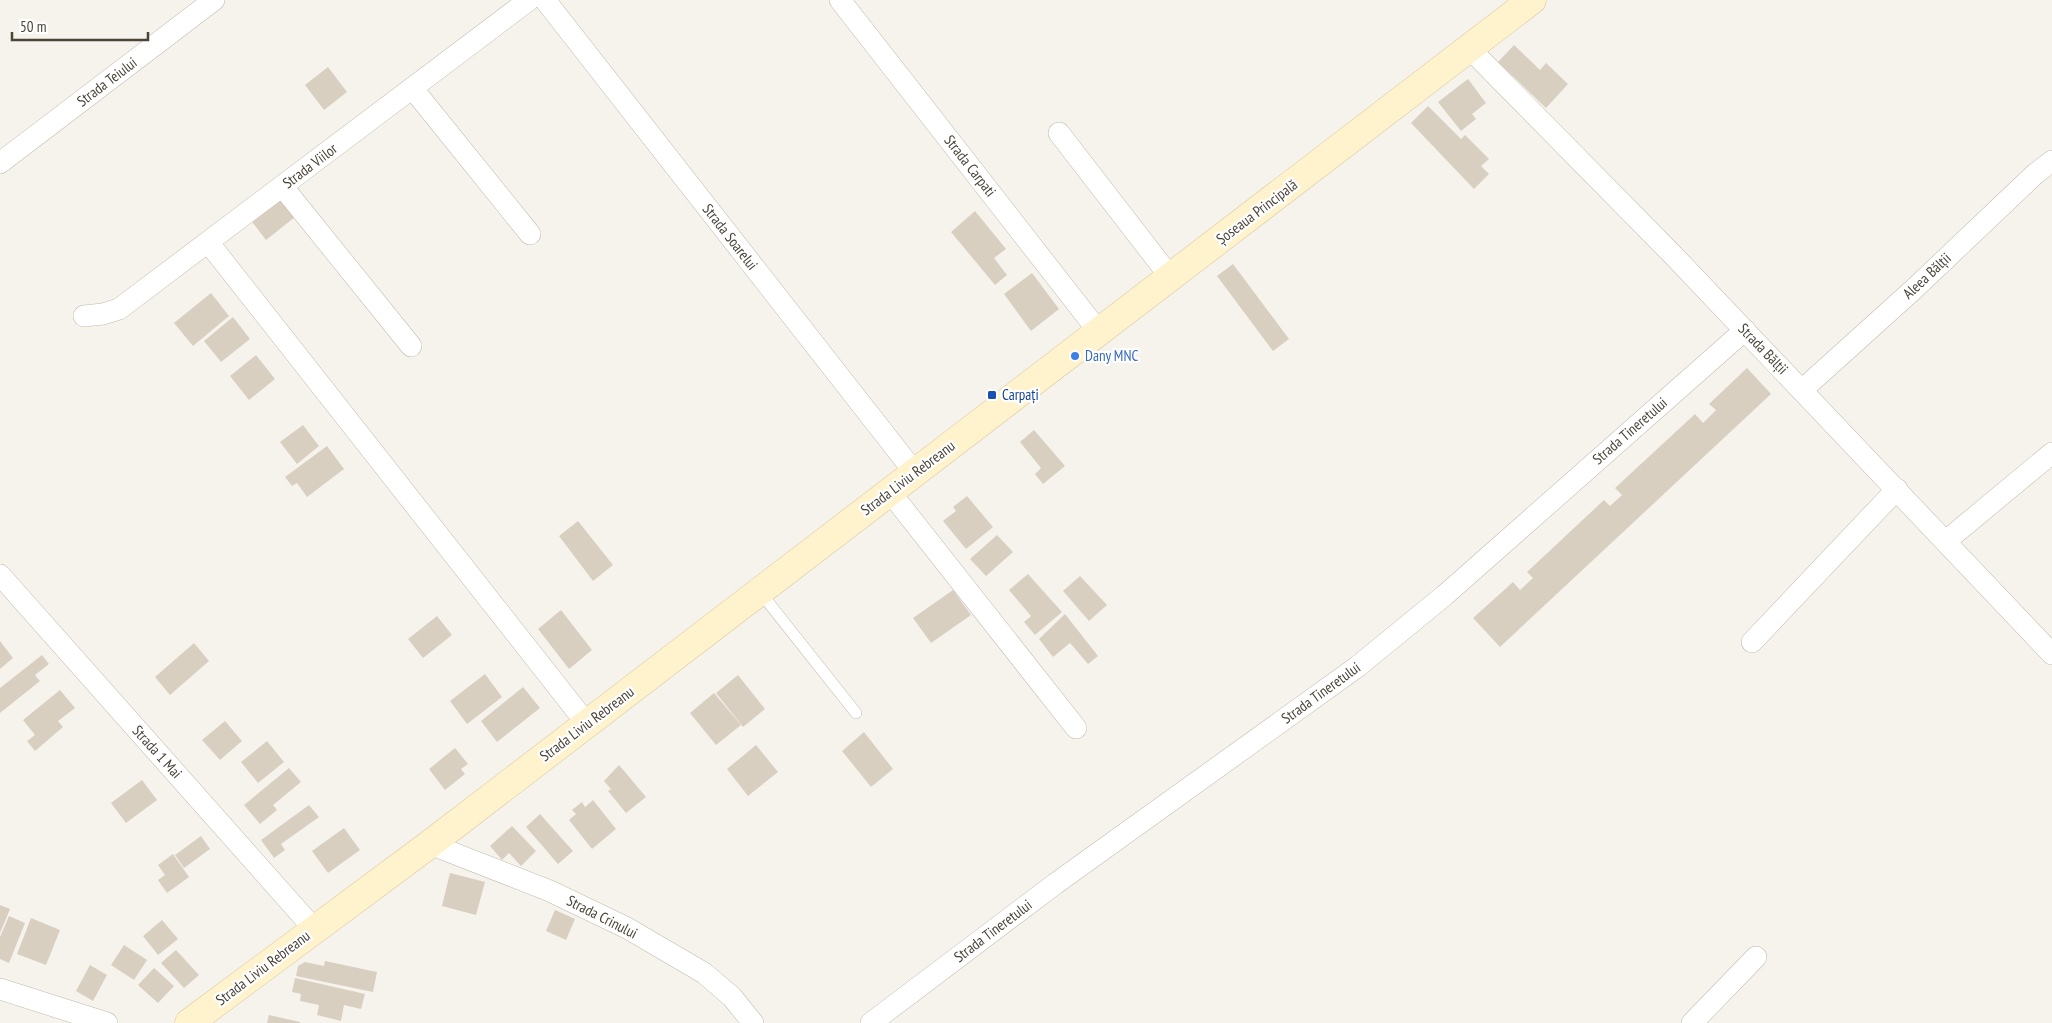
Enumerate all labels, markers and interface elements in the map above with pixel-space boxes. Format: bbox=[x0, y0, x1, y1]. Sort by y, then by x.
scale bar bbox=[12, 10, 149, 42]
text: 50 m bbox=[20, 17, 46, 36]
street label: Strada Teiului bbox=[73, 53, 140, 110]
street label: Strada Carpati bbox=[940, 131, 1000, 200]
street label: Strada Viilor bbox=[279, 138, 341, 192]
street label: Șoseaua Principală bbox=[1212, 175, 1301, 248]
street label: Strada Soarelui bbox=[699, 200, 762, 274]
street label: Aleea Bălții bbox=[1899, 248, 1955, 303]
street label: Strada Bălții bbox=[1734, 319, 1792, 378]
place label: Dany MNC bbox=[1085, 346, 1138, 365]
marker: Dany MNC bbox=[1069, 350, 1081, 362]
place label: Carpați bbox=[1002, 385, 1039, 404]
marker: Carpați bbox=[986, 389, 998, 401]
street label: Strada Tineretului bbox=[1588, 393, 1671, 468]
street label: Strada Liviu Rebreanu bbox=[857, 436, 959, 519]
street label: Strada Tineretului bbox=[1278, 658, 1364, 728]
street label: Strada Liviu Rebreanu bbox=[536, 682, 638, 765]
street label: Strada 1 Mai bbox=[129, 721, 186, 782]
street label: Strada Crinului bbox=[564, 891, 641, 942]
street label: Strada Tineretului bbox=[950, 895, 1036, 966]
street label: Strada Liviu Rebreanu bbox=[212, 926, 314, 1009]

